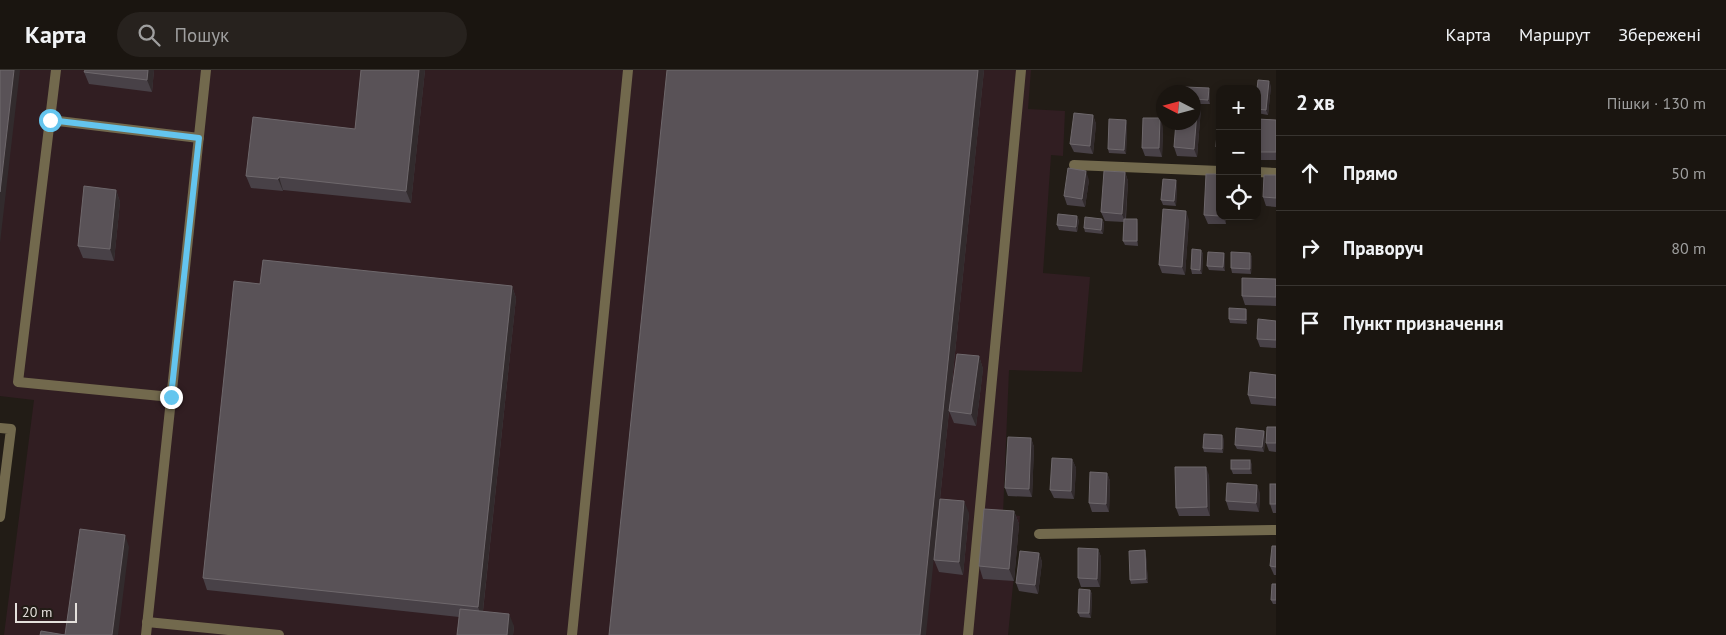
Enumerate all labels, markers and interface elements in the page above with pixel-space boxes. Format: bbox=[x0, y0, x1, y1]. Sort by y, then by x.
search box bbox=[117, 12, 467, 57]
text: Карта bbox=[25, 19, 87, 50]
icon: search bbox=[135, 21, 163, 49]
text: Пошук bbox=[175, 23, 229, 47]
text: Карта bbox=[1446, 23, 1491, 46]
text: Маршрут bbox=[1519, 23, 1590, 46]
text: Збережені bbox=[1618, 23, 1701, 46]
north arrow bbox=[1156, 85, 1201, 130]
map controls bbox=[1216, 85, 1261, 220]
button: + bbox=[1216, 85, 1261, 130]
text: 2 хв bbox=[1296, 89, 1335, 116]
text: Пішки · 130 m bbox=[1607, 93, 1706, 113]
route start bbox=[39, 109, 62, 132]
button: − bbox=[1216, 130, 1261, 175]
icon: ahead bbox=[1296, 159, 1324, 187]
text: Прямо bbox=[1343, 161, 1398, 185]
text: 50 m bbox=[1671, 163, 1706, 183]
button: locate bbox=[1216, 175, 1261, 220]
icon: right bbox=[1296, 234, 1324, 262]
text: Праворуч bbox=[1343, 236, 1423, 260]
text: 80 m bbox=[1671, 238, 1706, 258]
icon: arrive bbox=[1296, 309, 1324, 337]
text: Пункт призначення bbox=[1343, 311, 1504, 335]
route end bbox=[160, 386, 183, 409]
scale bar bbox=[15, 600, 78, 623]
text: 20 m bbox=[22, 603, 52, 621]

